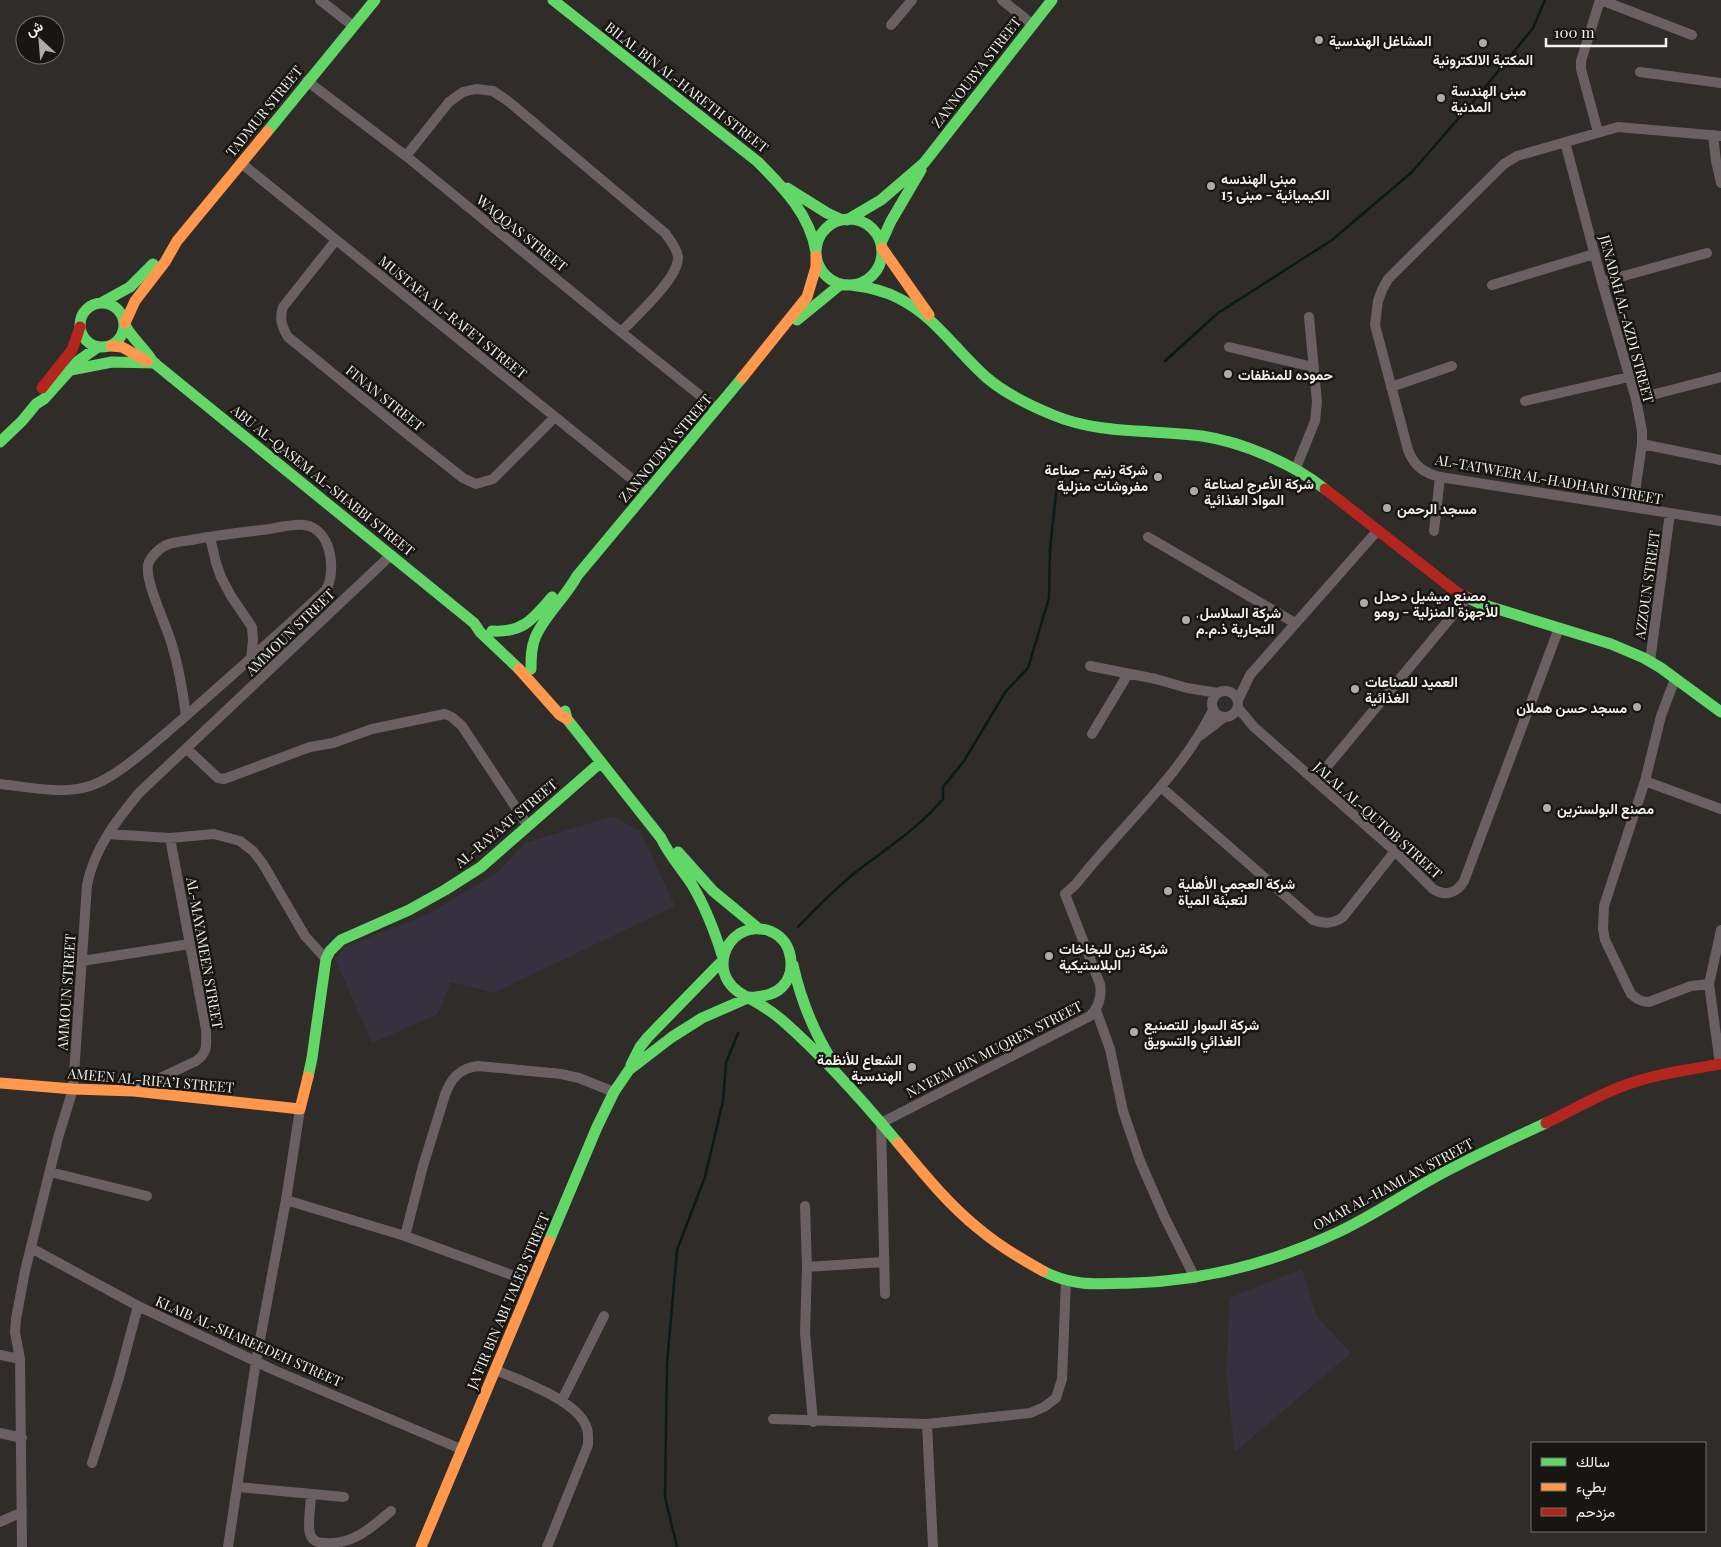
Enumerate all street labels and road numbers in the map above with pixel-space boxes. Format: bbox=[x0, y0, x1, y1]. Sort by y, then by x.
street label: ZANNOUBYA STREET bbox=[927, 12, 1025, 131]
street label: BILAL BIN AL-HARETH STREET bbox=[601, 17, 773, 157]
street label: TADMUR STREET bbox=[221, 61, 307, 160]
street label: WAQQAS STREET bbox=[472, 190, 572, 276]
street label: JENADAH AL-AZDI STREET bbox=[1595, 232, 1659, 406]
street label: MUSTAFA AL-RAFE’I STREET bbox=[375, 251, 531, 383]
street label: FINAN STREET bbox=[342, 361, 428, 436]
street label: ZANNOUBYA STREET bbox=[614, 390, 716, 506]
street label: ABU AL-QASEM AL-SHABBI STREET bbox=[227, 399, 419, 560]
street label: AL-TATWEER AL-HADHARI STREET bbox=[1433, 449, 1665, 508]
street label: AZZOUN STREET bbox=[1630, 529, 1664, 642]
street label: AMMOUN STREET bbox=[241, 584, 339, 680]
street label: JALAL AL-QUTOB STREET bbox=[1309, 756, 1447, 883]
street label: AL-RAYAAT STREET bbox=[450, 774, 562, 872]
street label: AL-MAYAMEEN STREET bbox=[182, 875, 228, 1031]
street label: AMMOUN STREET bbox=[52, 933, 80, 1052]
street label: NA’EEM BIN MUQREN STREET bbox=[903, 996, 1086, 1102]
street label: AMEEN AL-RIFA’I STREET bbox=[66, 1063, 235, 1097]
street label: OMAR AL-HAMLAN STREET bbox=[1309, 1133, 1477, 1234]
street label: JA’FIR BIN ABI TALEB STREET bbox=[462, 1210, 554, 1393]
street label: KLAIB AL-SHAREEDEH STREET bbox=[153, 1291, 346, 1391]

